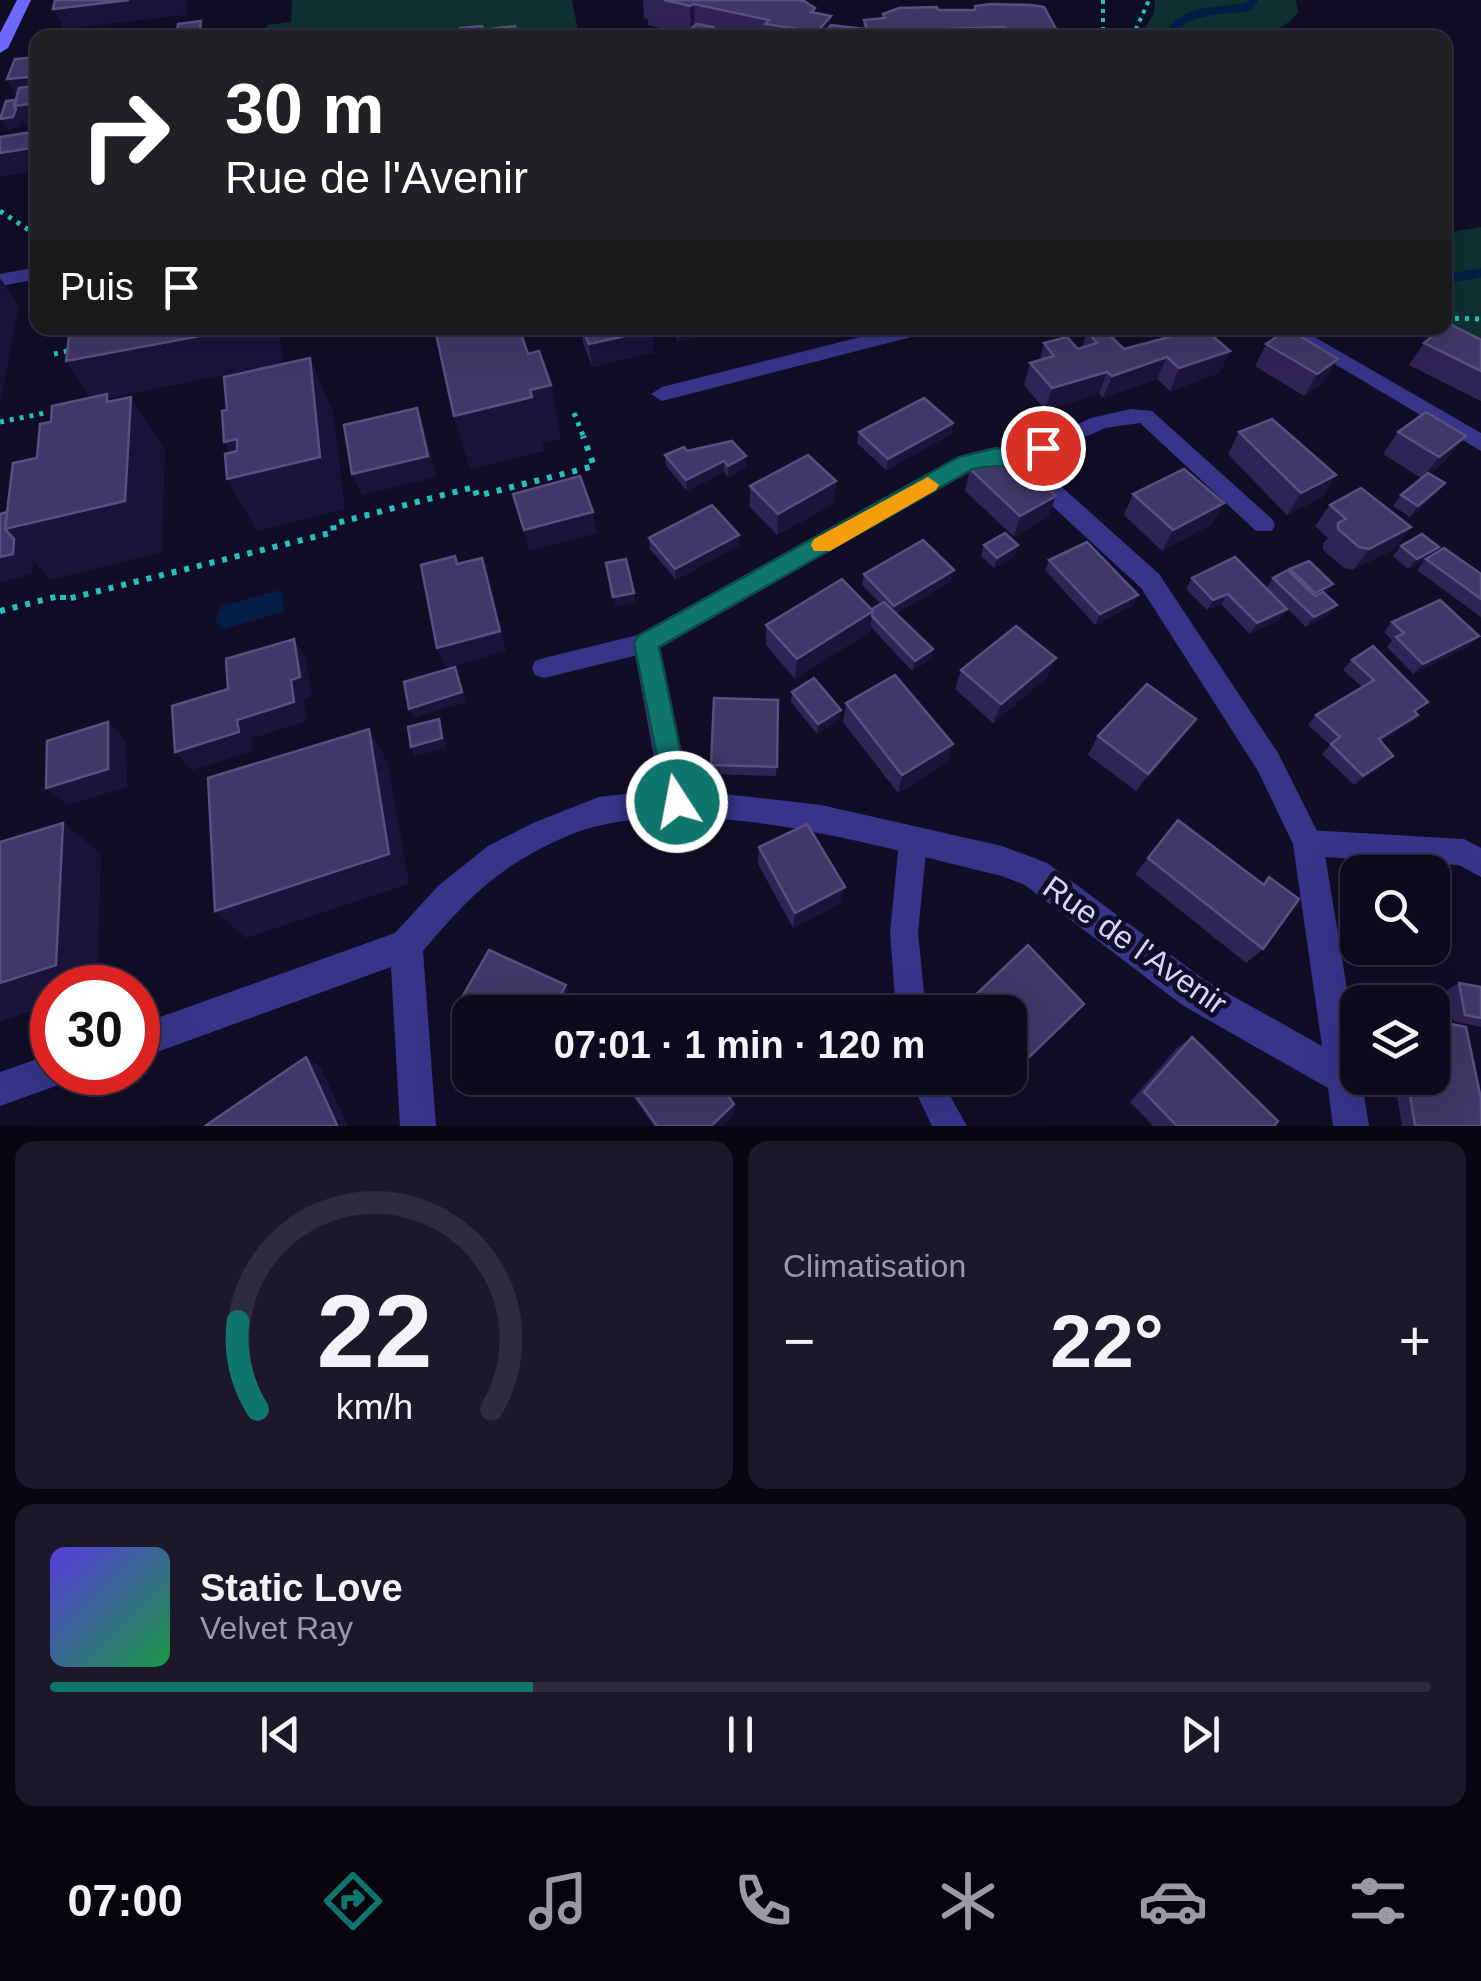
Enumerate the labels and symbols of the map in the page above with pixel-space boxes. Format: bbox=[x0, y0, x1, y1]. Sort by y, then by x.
pin bbox=[1001, 406, 1086, 491]
position arrow bbox=[625, 750, 729, 854]
street label: Rue de l'Avenir bbox=[1036, 868, 1234, 1022]
speed limit sign: 30 bbox=[30, 965, 160, 1095]

